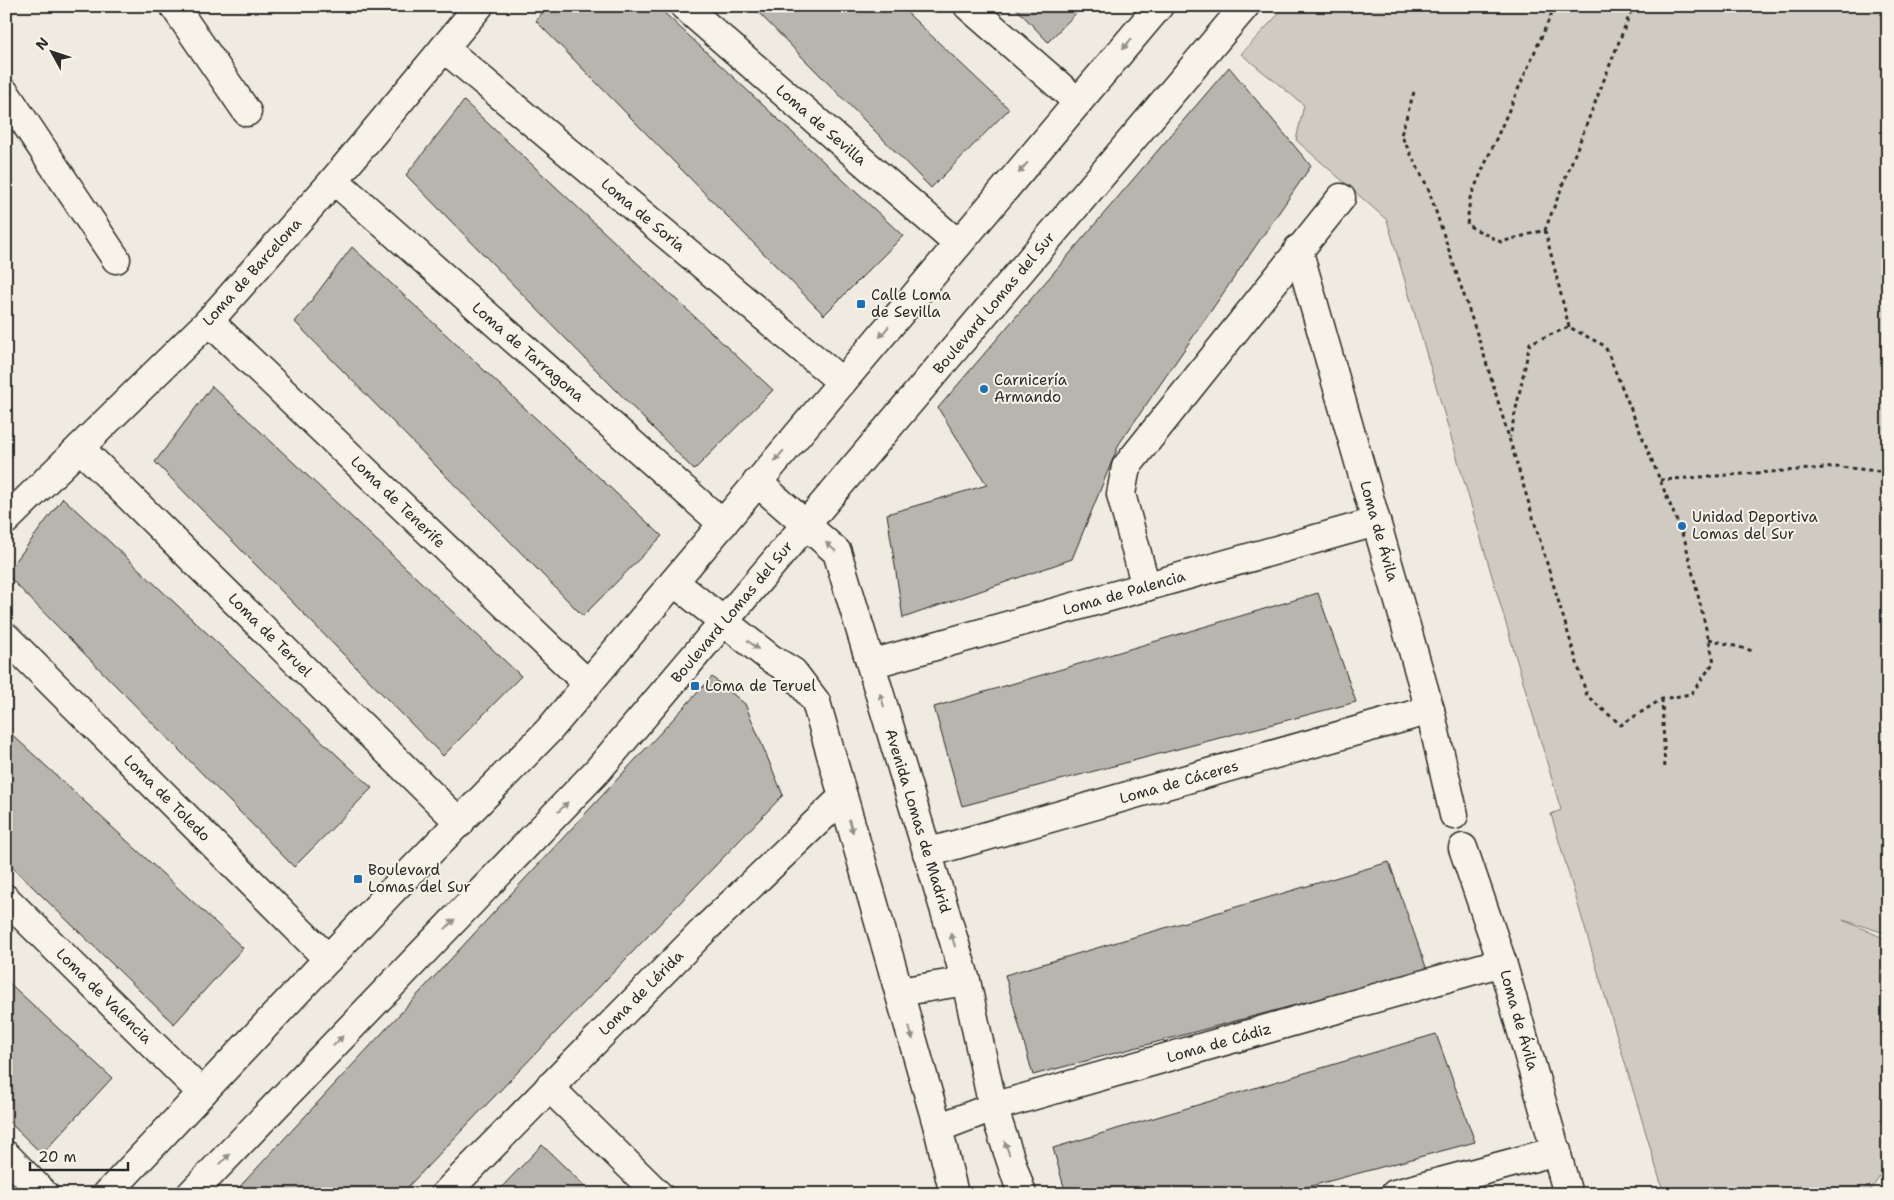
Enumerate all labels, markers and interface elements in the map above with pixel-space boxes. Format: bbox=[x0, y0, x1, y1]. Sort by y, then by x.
north arrow bbox=[28, 28, 78, 78]
text: N bbox=[32, 34, 53, 54]
one-way arrow bbox=[1122, 37, 1133, 50]
street label: Loma de Sevilla bbox=[771, 80, 871, 170]
one-way arrow bbox=[1017, 161, 1028, 174]
street label: Loma de Soria bbox=[597, 174, 690, 257]
street label: Loma de Barcelona bbox=[198, 213, 306, 330]
street label: Boulevard Lomas del Sur bbox=[929, 228, 1059, 378]
place label: Calle Loma de Sevilla bbox=[871, 285, 952, 322]
street label: Loma de Tarragona bbox=[468, 298, 589, 407]
marker: Calle Loma de Sevilla bbox=[855, 298, 867, 310]
one-way arrow bbox=[879, 326, 890, 338]
place label: Carnicería Armando bbox=[994, 370, 1068, 407]
marker: Carnicería Armando bbox=[978, 383, 990, 395]
one-way arrow bbox=[774, 450, 785, 463]
street label: Loma de Tenerife bbox=[346, 452, 450, 552]
street label: Loma de Ávila bbox=[1355, 478, 1404, 584]
place label: Unidad Deportiva Lomas del Sur bbox=[1692, 507, 1819, 544]
marker: Unidad Deportiva Lomas del Sur bbox=[1676, 520, 1688, 532]
street label: Boulevard Lomas del Sur bbox=[667, 537, 797, 687]
one-way arrow bbox=[826, 541, 838, 553]
street label: Loma de Palencia bbox=[1060, 566, 1188, 620]
street label: Loma de Teruel bbox=[224, 589, 317, 682]
one-way arrow bbox=[746, 639, 759, 650]
place label: Loma de Teruel bbox=[705, 676, 816, 696]
marker: Loma de Teruel bbox=[689, 680, 701, 692]
one-way arrow bbox=[877, 692, 885, 707]
street label: Avenida Lomas de Madrid bbox=[880, 726, 956, 916]
street label: Loma de Toledo bbox=[119, 750, 215, 846]
street label: Loma de Cáceres bbox=[1117, 755, 1241, 809]
one-way arrow bbox=[557, 801, 569, 813]
one-way arrow bbox=[848, 818, 856, 833]
place label: Boulevard Lomas del Sur bbox=[368, 860, 471, 897]
marker: Boulevard Lomas del Sur bbox=[352, 873, 364, 885]
one-way arrow bbox=[444, 918, 456, 930]
one-way arrow bbox=[949, 932, 957, 947]
street label: Loma de Valencia bbox=[52, 944, 157, 1049]
street label: Loma de Lérida bbox=[594, 946, 688, 1040]
street label: Loma de Ávila bbox=[1495, 967, 1544, 1073]
street label: Loma de Cádiz bbox=[1164, 1019, 1274, 1067]
one-way arrow bbox=[907, 1025, 915, 1040]
one-way arrow bbox=[332, 1036, 344, 1048]
scale bar bbox=[30, 1140, 128, 1172]
one-way arrow bbox=[1003, 1140, 1010, 1155]
text: 20 m bbox=[38, 1147, 77, 1167]
one-way arrow bbox=[219, 1153, 231, 1165]

